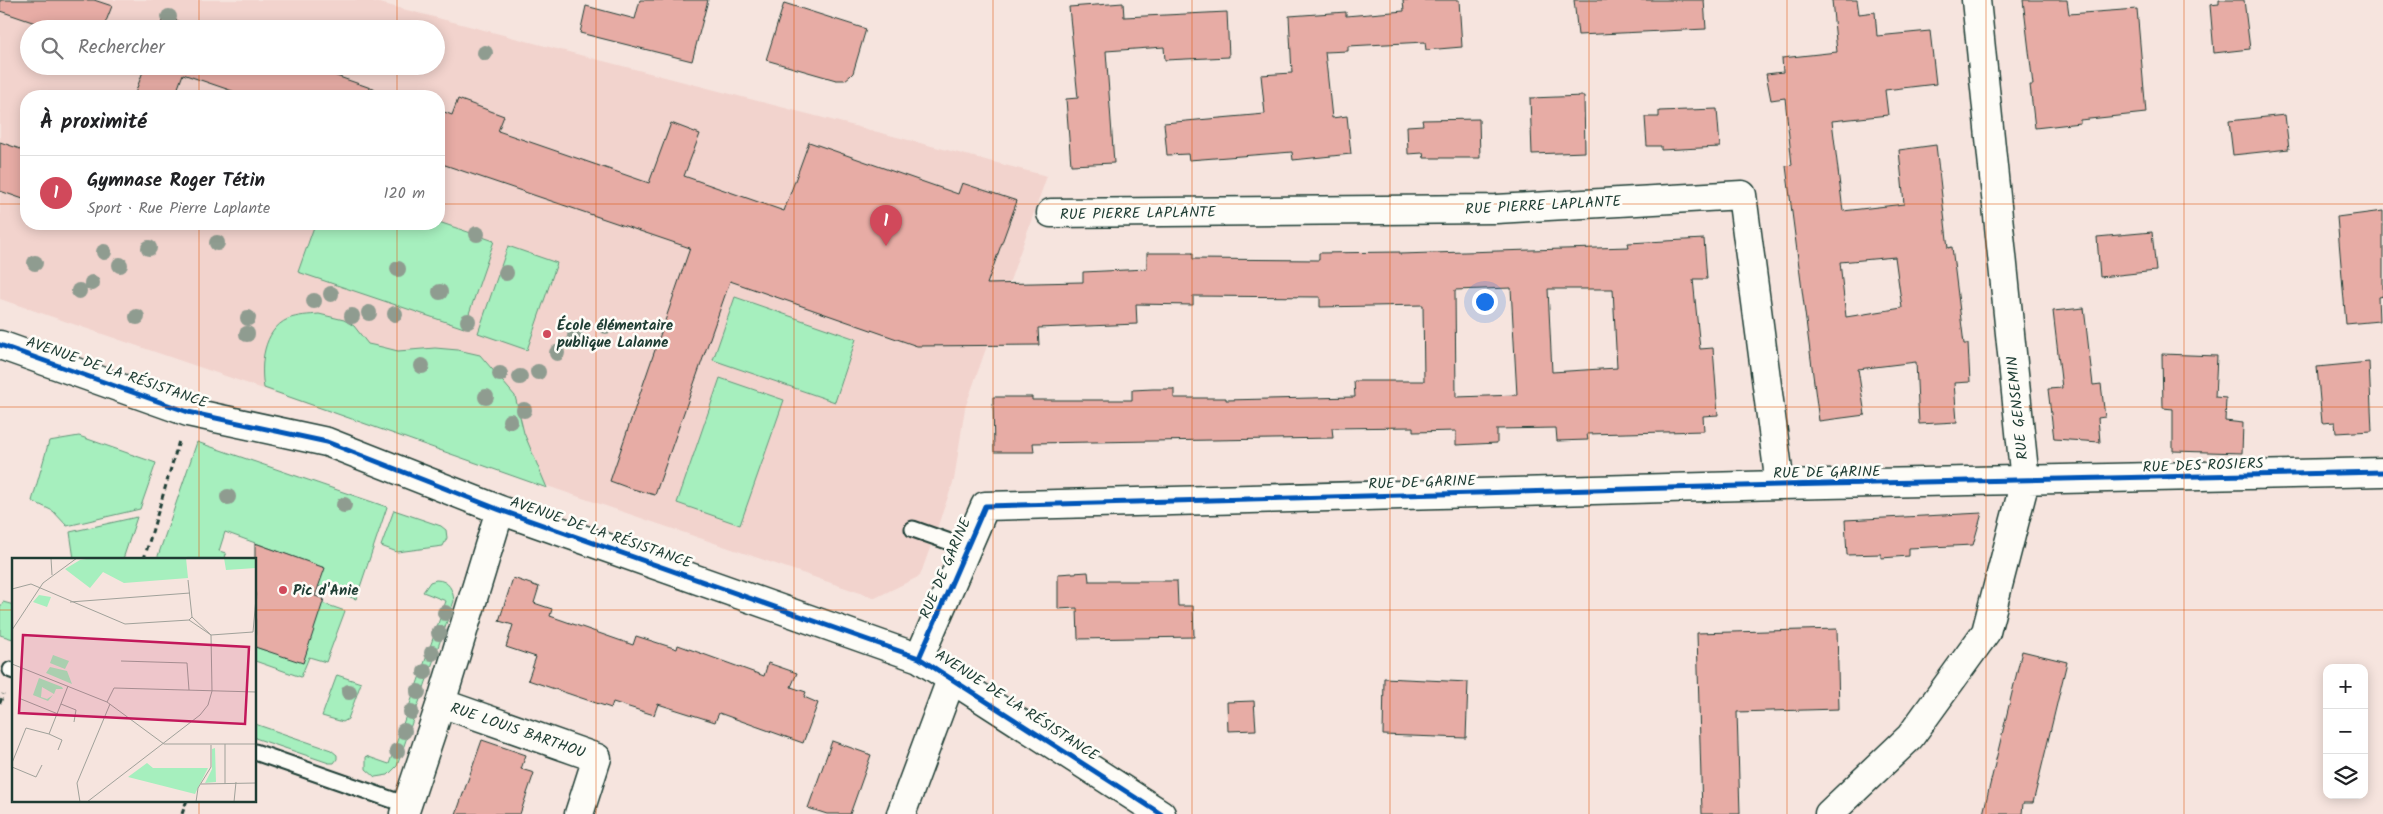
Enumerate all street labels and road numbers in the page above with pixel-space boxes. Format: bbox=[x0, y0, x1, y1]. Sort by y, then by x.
street label: RUE PIERRE LAPLANTE bbox=[1464, 190, 1623, 222]
street label: RUE PIERRE LAPLANTE bbox=[1060, 201, 1217, 227]
street label: AVENUE DE LA RÉSISTANCE bbox=[23, 331, 212, 416]
street label: RUE GENSEMIN bbox=[2001, 355, 2035, 461]
street label: RUE DES ROSIERS bbox=[2142, 452, 2264, 480]
street label: RUE DE GARINE bbox=[1773, 460, 1882, 486]
street label: RUE DE GARINE bbox=[1368, 469, 1477, 497]
street label: AVENUE DE LA RÉSISTANCE bbox=[507, 491, 696, 576]
street label: RUE DE GARINE bbox=[914, 513, 978, 623]
street label: AVENUE DE LA RÉSISTANCE bbox=[930, 644, 1104, 769]
street label: RUE LOUIS BARTHOU bbox=[447, 697, 588, 765]

